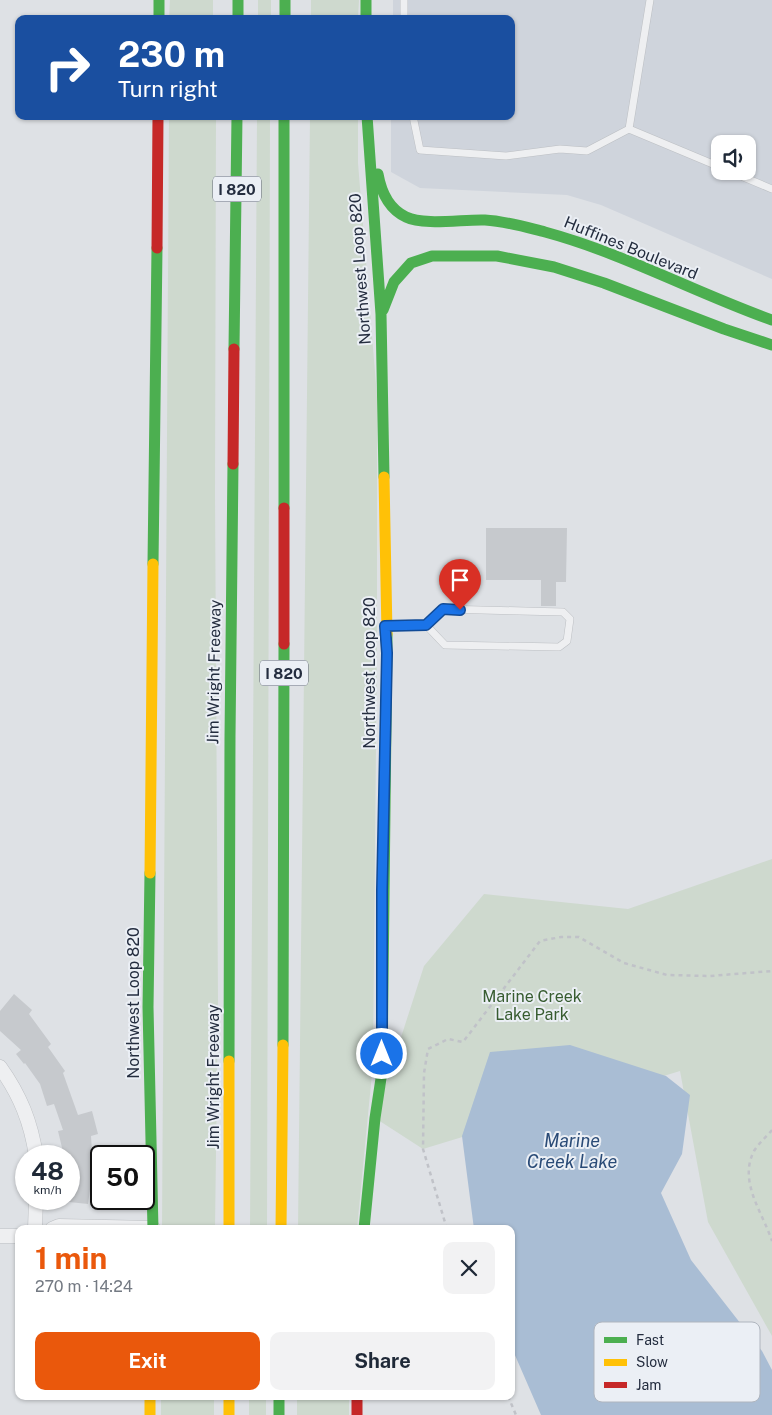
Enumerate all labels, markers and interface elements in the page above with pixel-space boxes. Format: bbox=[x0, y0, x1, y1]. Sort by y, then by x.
text: 230 m bbox=[118, 34, 225, 75]
icon: right bbox=[35, 35, 100, 100]
text: Turn right bbox=[118, 76, 218, 102]
map controls bbox=[711, 135, 756, 180]
button: sound bbox=[711, 135, 756, 180]
road number: I 820 bbox=[213, 176, 261, 202]
street label: Northwest Loop 820 bbox=[345, 193, 375, 345]
street label: Huffines Boulevard bbox=[561, 212, 701, 284]
pin bbox=[439, 559, 481, 610]
icon: arrive bbox=[446, 566, 474, 594]
street label: Northwest Loop 820 bbox=[360, 597, 379, 749]
street label: Jim Wright Freeway bbox=[203, 599, 225, 745]
road number: I 820 bbox=[260, 660, 308, 686]
street label: Northwest Loop 820 bbox=[124, 927, 143, 1079]
park label: Marine Creek Lake Park bbox=[482, 987, 582, 1024]
street label: Jim Wright Freeway bbox=[204, 1004, 223, 1150]
position arrow bbox=[355, 1027, 407, 1079]
water label: Marine Creek Lake bbox=[527, 1130, 618, 1172]
speed limit sign: 50 bbox=[90, 1145, 155, 1210]
text: 48 bbox=[31, 1156, 64, 1186]
text: km/h bbox=[33, 1183, 62, 1197]
text: 1 min bbox=[35, 1240, 107, 1276]
button: close bbox=[443, 1242, 495, 1294]
text: 270 m · 14:24 bbox=[35, 1277, 133, 1296]
legend bbox=[594, 1322, 760, 1402]
button: Exit bbox=[35, 1332, 260, 1390]
button: Share bbox=[270, 1332, 495, 1390]
text: Fast bbox=[636, 1332, 664, 1348]
text: Slow bbox=[636, 1354, 668, 1370]
text: Jam bbox=[636, 1377, 661, 1393]

